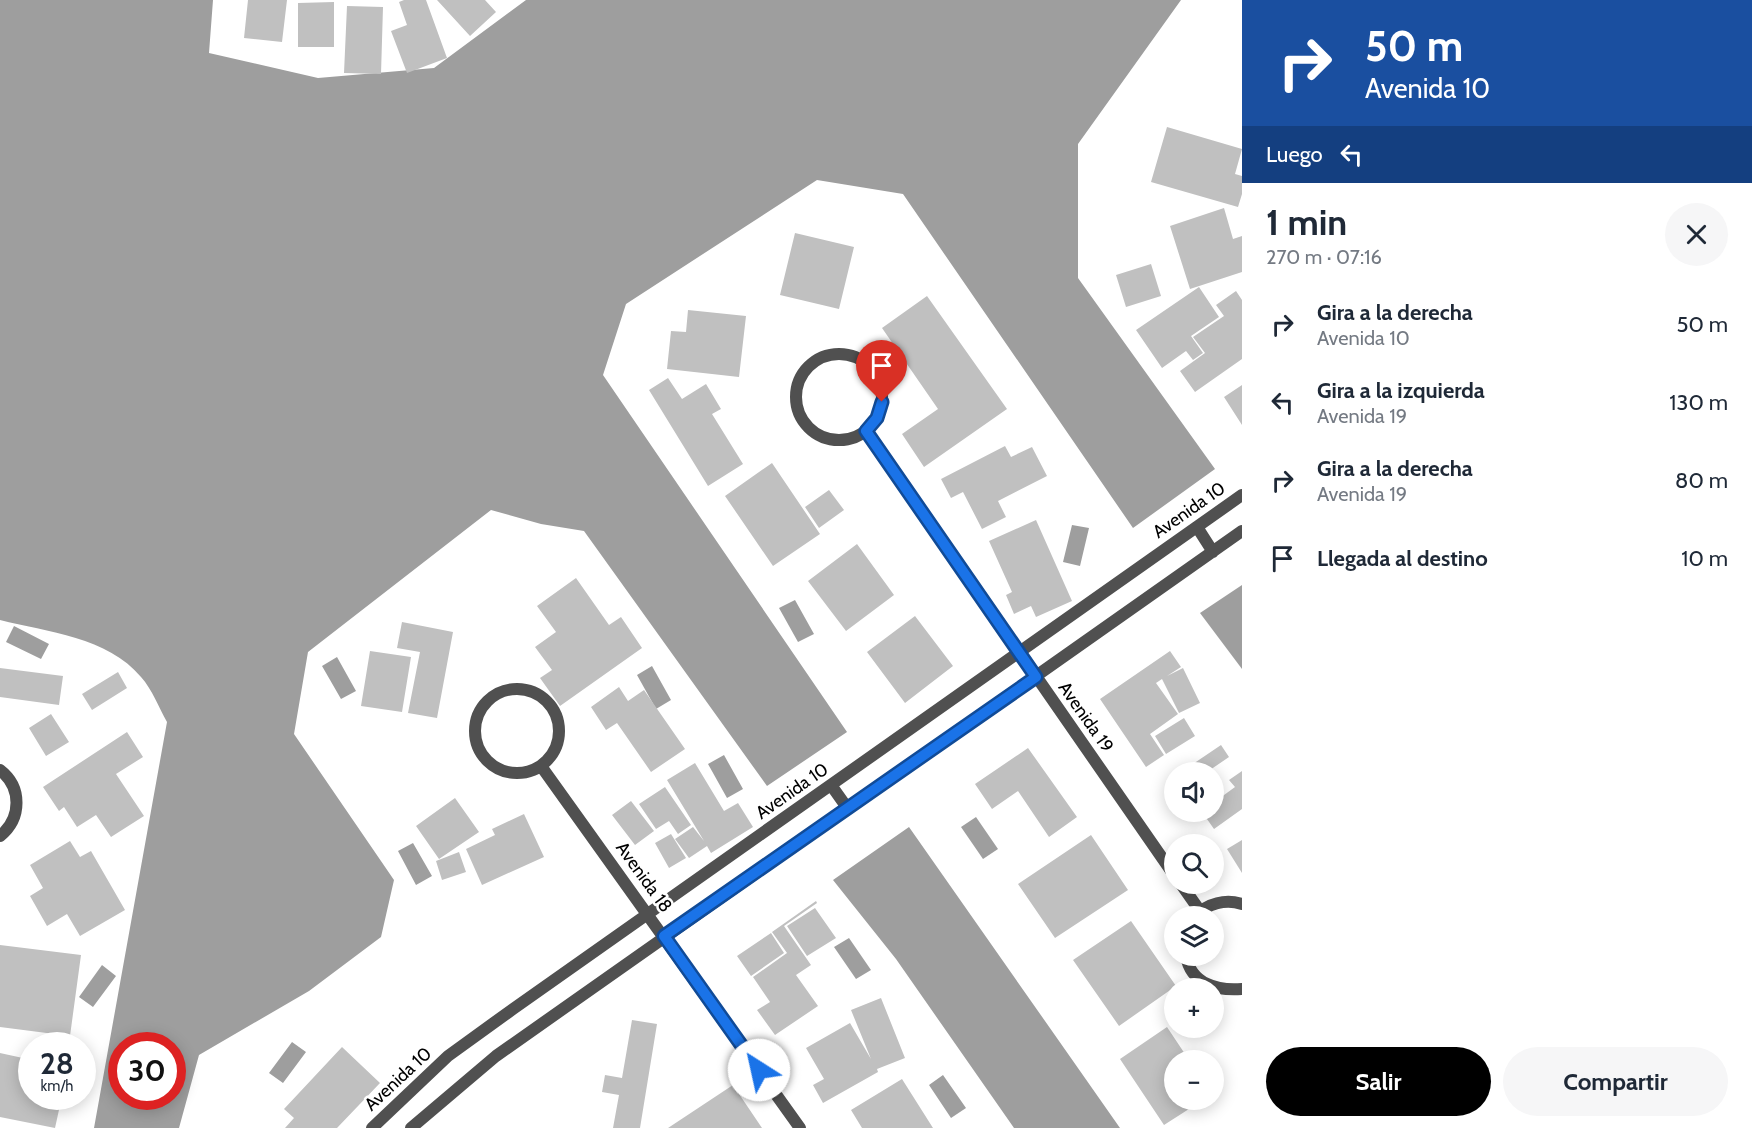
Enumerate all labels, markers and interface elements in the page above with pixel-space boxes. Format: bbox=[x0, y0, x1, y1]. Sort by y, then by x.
text: 50 m bbox=[1365, 20, 1463, 72]
icon: right bbox=[1266, 24, 1344, 102]
text: Avenida 10 bbox=[1365, 72, 1490, 105]
icon: left bbox=[1335, 138, 1368, 171]
text: Luego bbox=[1266, 141, 1323, 168]
text: 1 min bbox=[1266, 200, 1347, 244]
button: close bbox=[1665, 203, 1728, 266]
text: 270 m · 07:16 bbox=[1266, 245, 1382, 269]
text: Gira a la derecha bbox=[1317, 299, 1473, 326]
icon: right bbox=[1266, 308, 1299, 341]
text: 50 m bbox=[1676, 311, 1728, 338]
text: Avenida 10 bbox=[1317, 326, 1410, 350]
pin bbox=[856, 340, 907, 402]
icon: arrive bbox=[865, 349, 898, 382]
text: Gira a la izquierda bbox=[1317, 377, 1485, 404]
icon: left bbox=[1266, 386, 1299, 419]
text: 130 m bbox=[1669, 389, 1728, 416]
text: Avenida 19 bbox=[1317, 404, 1407, 428]
text: Gira a la derecha bbox=[1317, 455, 1473, 482]
icon: right bbox=[1266, 464, 1299, 497]
text: 80 m bbox=[1675, 467, 1728, 494]
street label: Avenida 10 bbox=[1149, 477, 1229, 543]
text: Avenida 19 bbox=[1317, 482, 1407, 506]
icon: arrive bbox=[1266, 542, 1299, 575]
text: Llegada al destino bbox=[1317, 545, 1488, 572]
text: 10 m bbox=[1681, 545, 1728, 572]
street label: Avenida 19 bbox=[1054, 678, 1118, 756]
street label: Avenida 10 bbox=[752, 758, 832, 824]
map controls bbox=[1164, 762, 1224, 1110]
button: sound bbox=[1164, 762, 1224, 822]
button: search bbox=[1164, 834, 1224, 894]
street label: Avenida 18 bbox=[611, 837, 677, 917]
button: layers bbox=[1164, 906, 1224, 966]
button: + bbox=[1164, 978, 1224, 1038]
speed limit sign: 30 bbox=[108, 1032, 186, 1110]
position arrow bbox=[727, 1038, 791, 1102]
street label: Avenida 10 bbox=[360, 1043, 436, 1115]
text: 28 bbox=[40, 1045, 74, 1082]
button: Salir bbox=[1266, 1047, 1491, 1116]
button: Compartir bbox=[1503, 1047, 1728, 1116]
button: − bbox=[1164, 1050, 1224, 1110]
text: km/h bbox=[41, 1077, 73, 1095]

